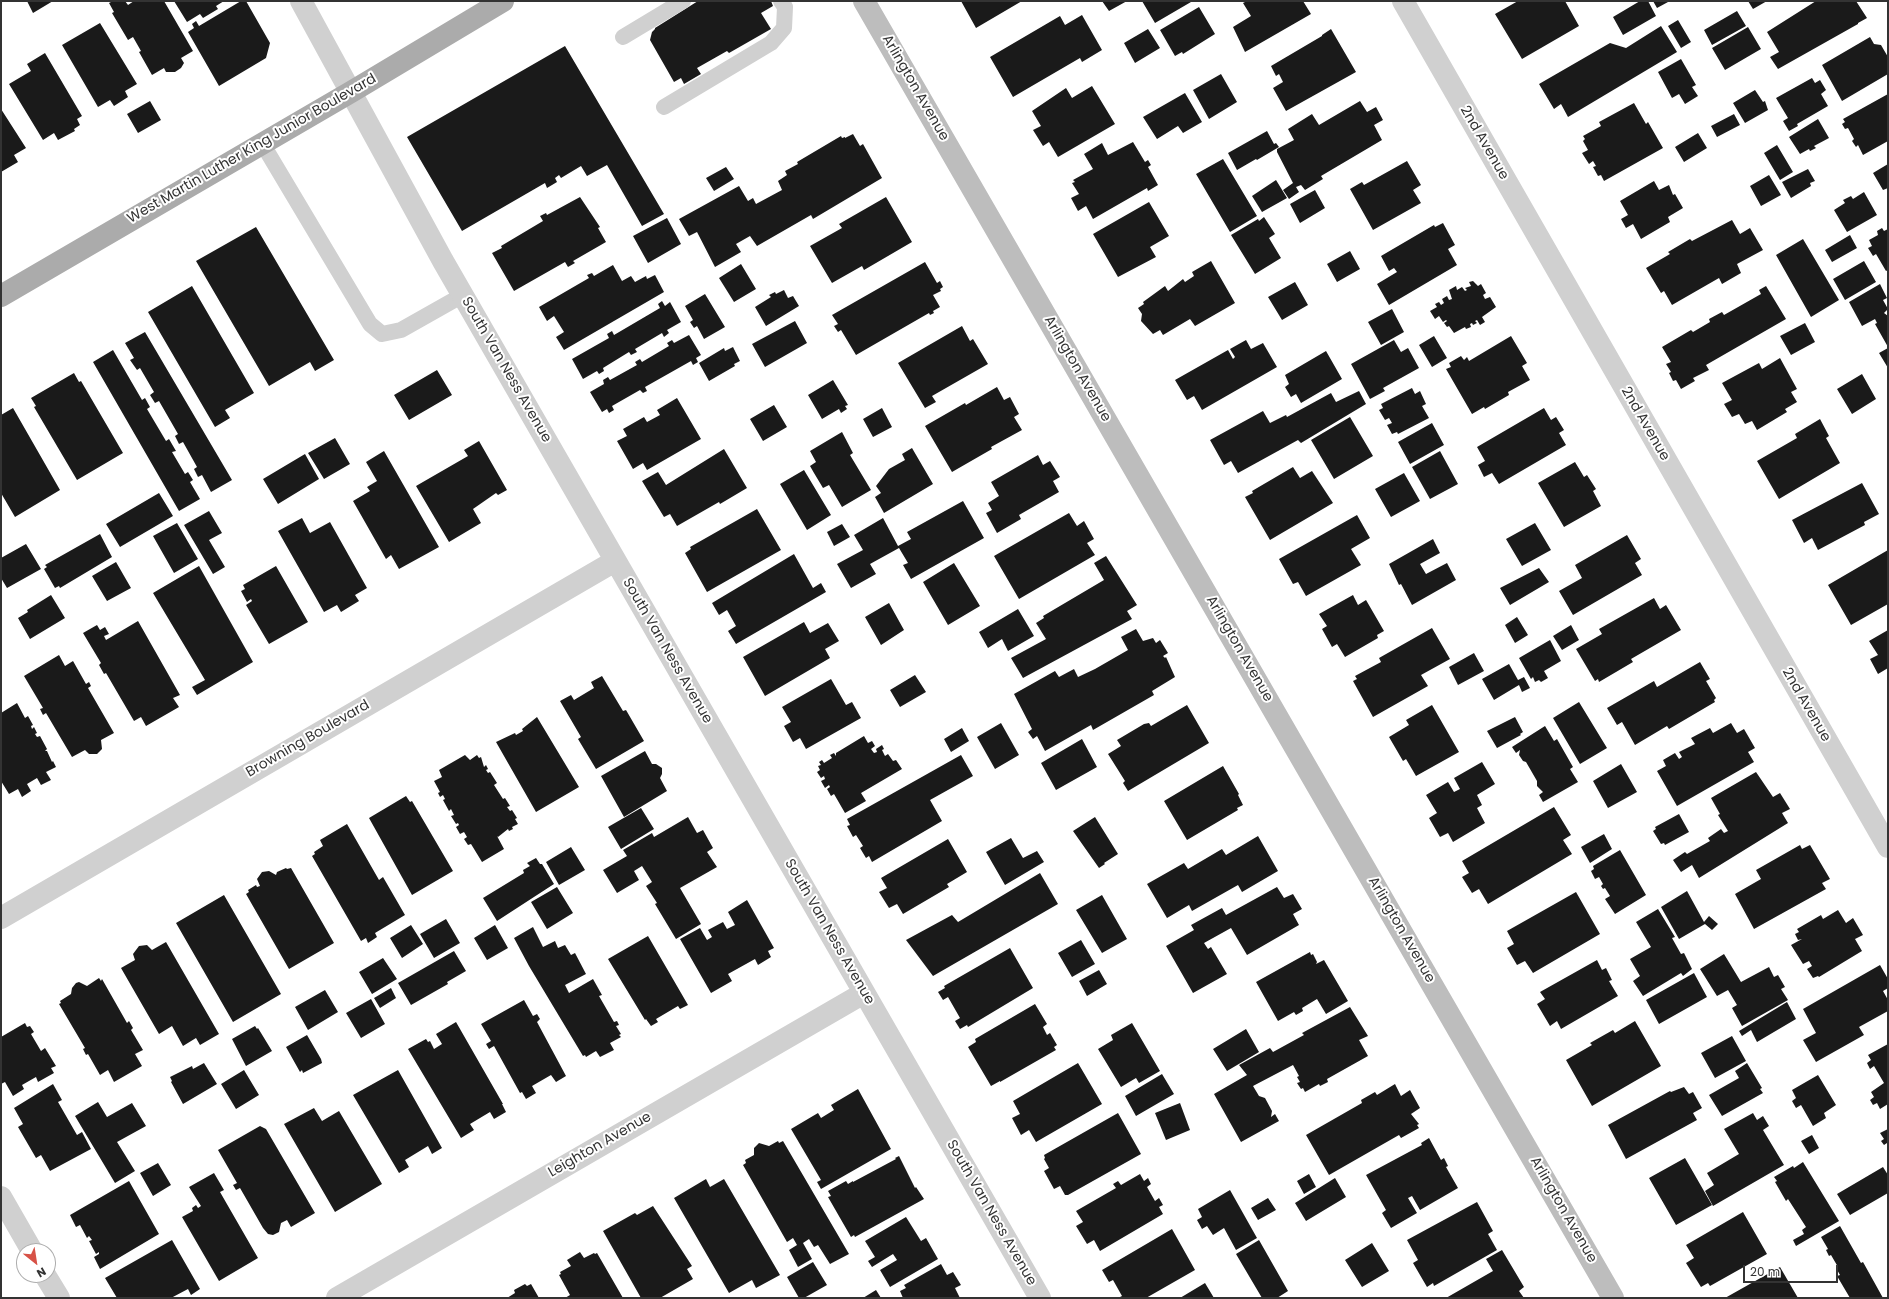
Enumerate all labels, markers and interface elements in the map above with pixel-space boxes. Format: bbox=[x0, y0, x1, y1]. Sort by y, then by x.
street label: Arlington Avenue bbox=[878, 32, 952, 144]
street label: West Martin Luther King Junior Boulevard bbox=[125, 71, 379, 227]
street label: 2nd Avenue bbox=[1456, 103, 1512, 183]
street label: South Van Ness Avenue bbox=[457, 294, 555, 446]
street label: Arlington Avenue bbox=[1040, 313, 1114, 425]
street label: 2nd Avenue bbox=[1617, 384, 1673, 464]
street label: South Van Ness Avenue bbox=[618, 575, 716, 727]
street label: Arlington Avenue bbox=[1202, 593, 1276, 705]
street label: 2nd Avenue bbox=[1778, 665, 1834, 745]
street label: Browning Boulevard bbox=[243, 697, 373, 781]
street label: South Van Ness Avenue bbox=[780, 856, 878, 1008]
street label: Arlington Avenue bbox=[1364, 874, 1438, 986]
street label: Leighton Avenue bbox=[546, 1109, 654, 1181]
street label: South Van Ness Avenue bbox=[942, 1137, 1040, 1289]
street label: Arlington Avenue bbox=[1526, 1154, 1600, 1266]
north arrow bbox=[16, 1243, 56, 1283]
scale bar bbox=[1745, 1257, 1840, 1283]
text: 20 m bbox=[1750, 1263, 1780, 1280]
text: N bbox=[34, 1264, 49, 1282]

